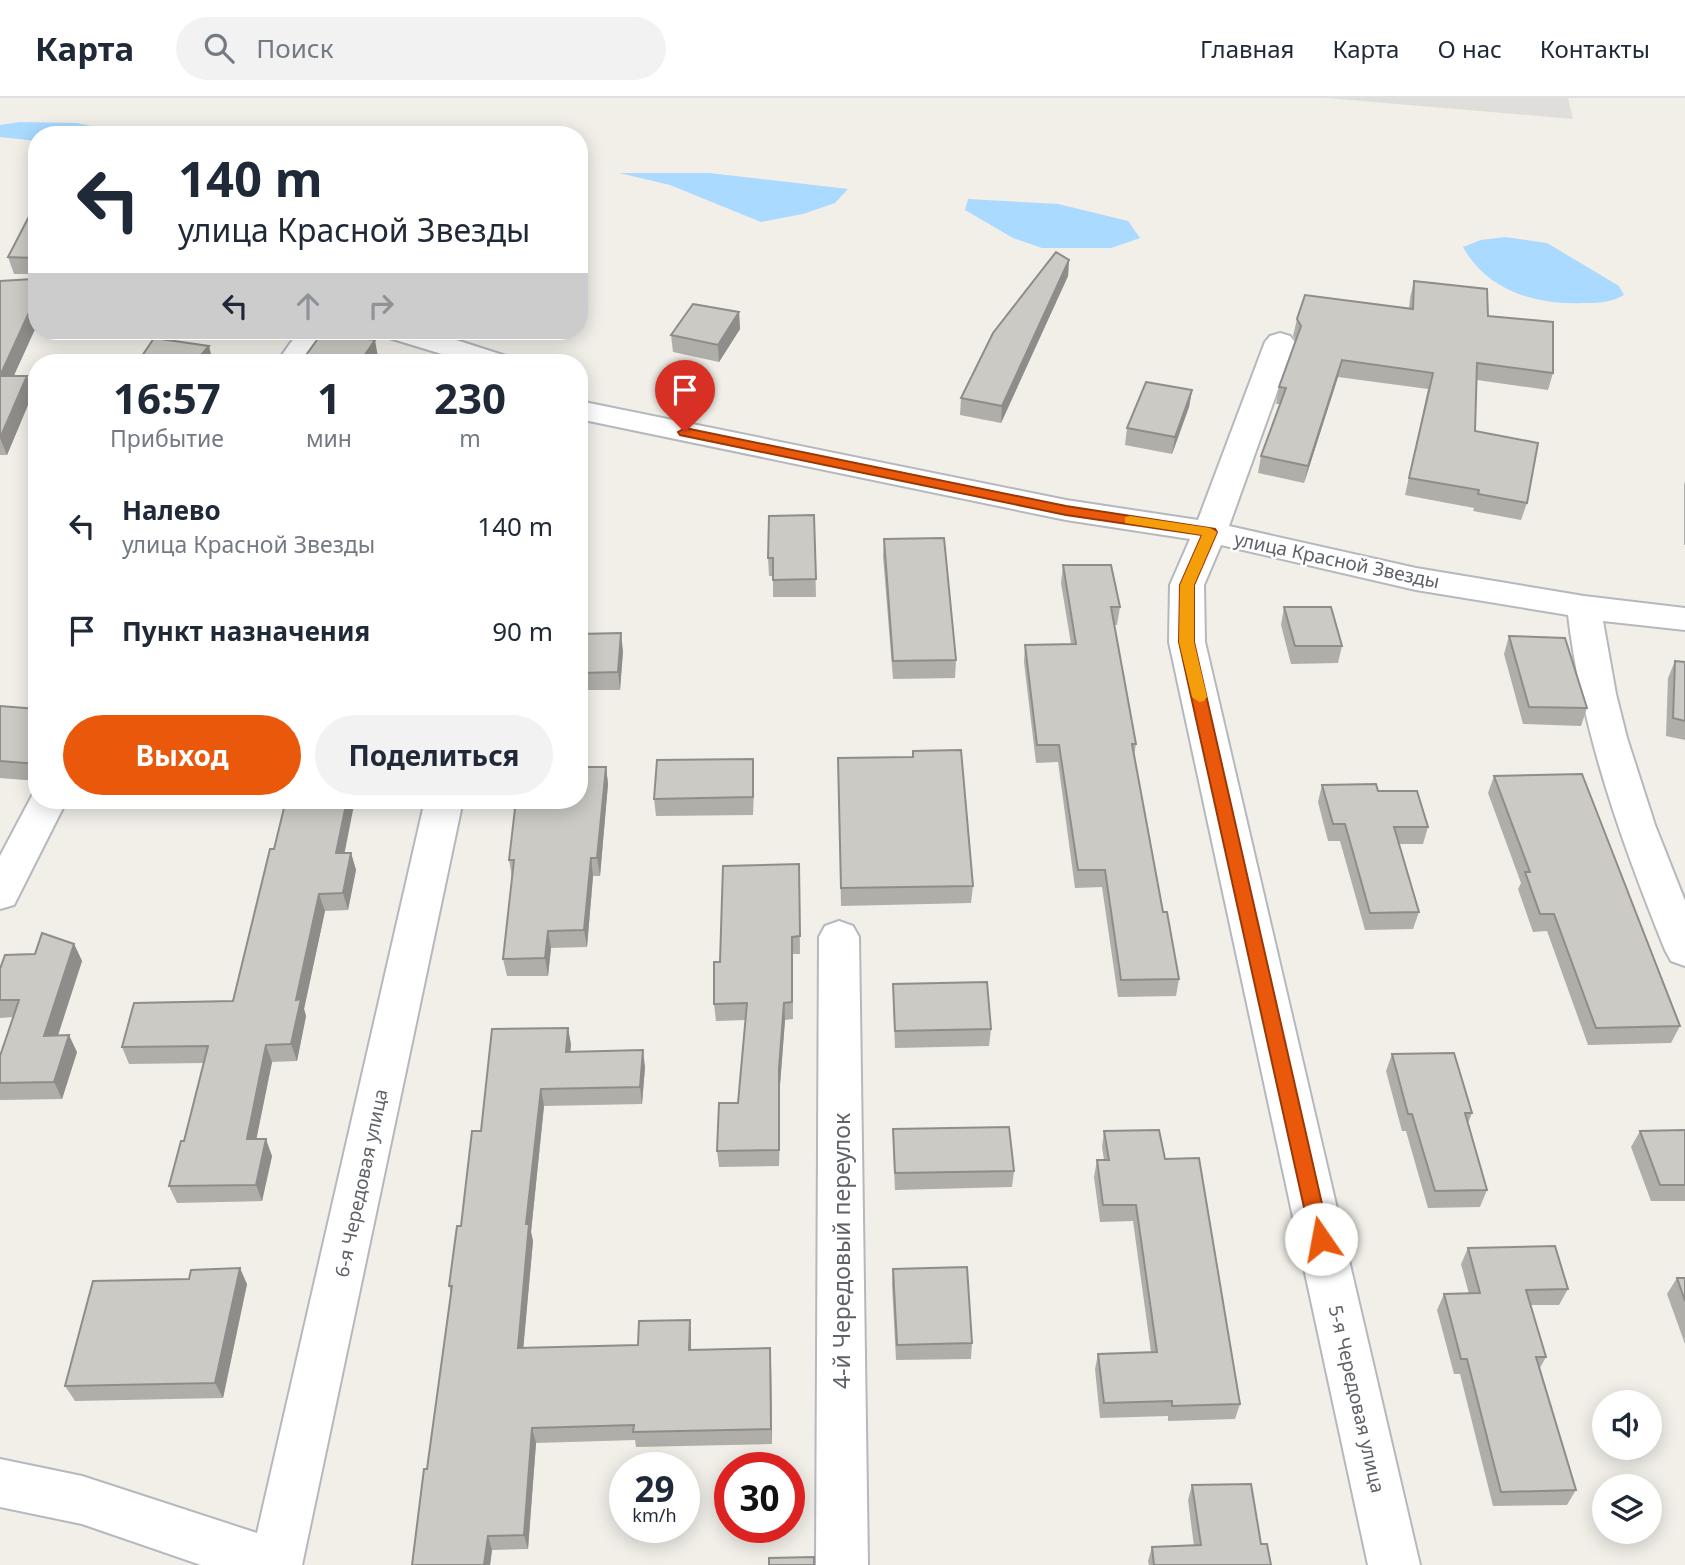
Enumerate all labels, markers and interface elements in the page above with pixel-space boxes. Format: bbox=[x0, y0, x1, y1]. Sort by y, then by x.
search box bbox=[176, 17, 666, 80]
text: Карта bbox=[35, 26, 134, 71]
icon: search bbox=[200, 29, 238, 67]
text: Поиск bbox=[256, 30, 333, 66]
text: Главная bbox=[1200, 32, 1294, 65]
text: Карта bbox=[1332, 32, 1399, 65]
text: О нас bbox=[1437, 32, 1502, 65]
text: Контакты bbox=[1540, 32, 1650, 65]
text: 140 m bbox=[178, 145, 323, 211]
icon: left bbox=[63, 154, 154, 245]
text: улица Красной Звезды bbox=[178, 208, 530, 251]
icon: left bbox=[216, 287, 254, 325]
icon: ahead bbox=[289, 287, 327, 325]
icon: right bbox=[362, 287, 400, 325]
pin bbox=[655, 360, 715, 432]
text: 16:57 bbox=[113, 369, 221, 426]
text: 1 bbox=[317, 369, 341, 426]
text: 230 bbox=[434, 369, 506, 426]
icon: arrive bbox=[666, 371, 704, 409]
text: Прибытие bbox=[110, 422, 224, 454]
text: мин bbox=[306, 422, 352, 454]
text: m bbox=[459, 422, 481, 454]
text: Налево bbox=[122, 492, 221, 528]
icon: left bbox=[63, 507, 101, 545]
text: 140 m bbox=[477, 508, 553, 544]
street label: улица Красной Звезды bbox=[1232, 526, 1442, 594]
text: улица Красной Звезды bbox=[122, 528, 375, 560]
icon: arrive bbox=[63, 612, 101, 650]
text: Пункт назначения bbox=[122, 613, 370, 649]
text: 90 m bbox=[492, 613, 553, 649]
button: Выход bbox=[63, 715, 301, 795]
button: Поделиться bbox=[315, 715, 553, 795]
street label: 6-я Чередовая улица bbox=[328, 1086, 394, 1280]
street label: 4-й Чередовый переулок bbox=[825, 1112, 857, 1389]
position arrow bbox=[1284, 1202, 1358, 1276]
street label: 5-я Чередовая улица bbox=[1323, 1303, 1391, 1495]
map controls bbox=[1592, 1390, 1662, 1544]
button: sound bbox=[1592, 1390, 1662, 1460]
speed limit sign: 30 bbox=[714, 1452, 805, 1543]
text: 29 bbox=[634, 1465, 675, 1512]
button: layers bbox=[1592, 1474, 1662, 1544]
text: km/h bbox=[632, 1503, 677, 1527]

